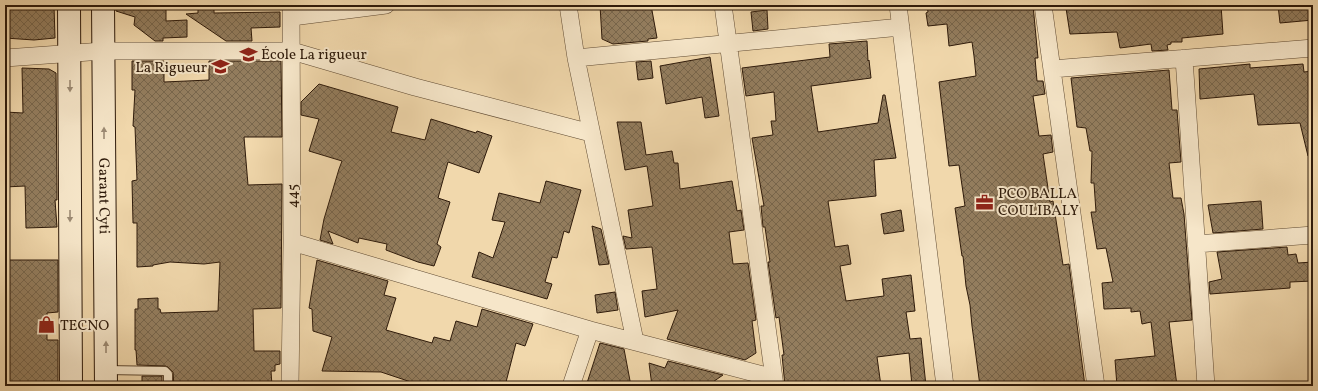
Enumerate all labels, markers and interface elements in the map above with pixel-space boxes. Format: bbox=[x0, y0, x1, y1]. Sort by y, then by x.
school or university icon: École La rigueur bbox=[238, 44, 258, 64]
place label: École La rigueur bbox=[261, 45, 367, 66]
school or university icon: La Rigueur bbox=[210, 57, 230, 77]
place label: La Rigueur bbox=[135, 58, 207, 79]
one-way arrow bbox=[67, 80, 73, 93]
one-way arrow bbox=[101, 126, 107, 139]
street label: Garant Cyti bbox=[92, 158, 114, 234]
street label: 445 bbox=[283, 184, 304, 208]
place label: PCO BALLA COULIBALY bbox=[998, 184, 1080, 222]
office icon: PCO BALLA COULIBALY bbox=[975, 192, 995, 212]
one-way arrow bbox=[67, 210, 73, 223]
shop icon: TECNO bbox=[37, 315, 57, 335]
place label: TECNO bbox=[60, 316, 109, 337]
one-way arrow bbox=[103, 340, 109, 353]

